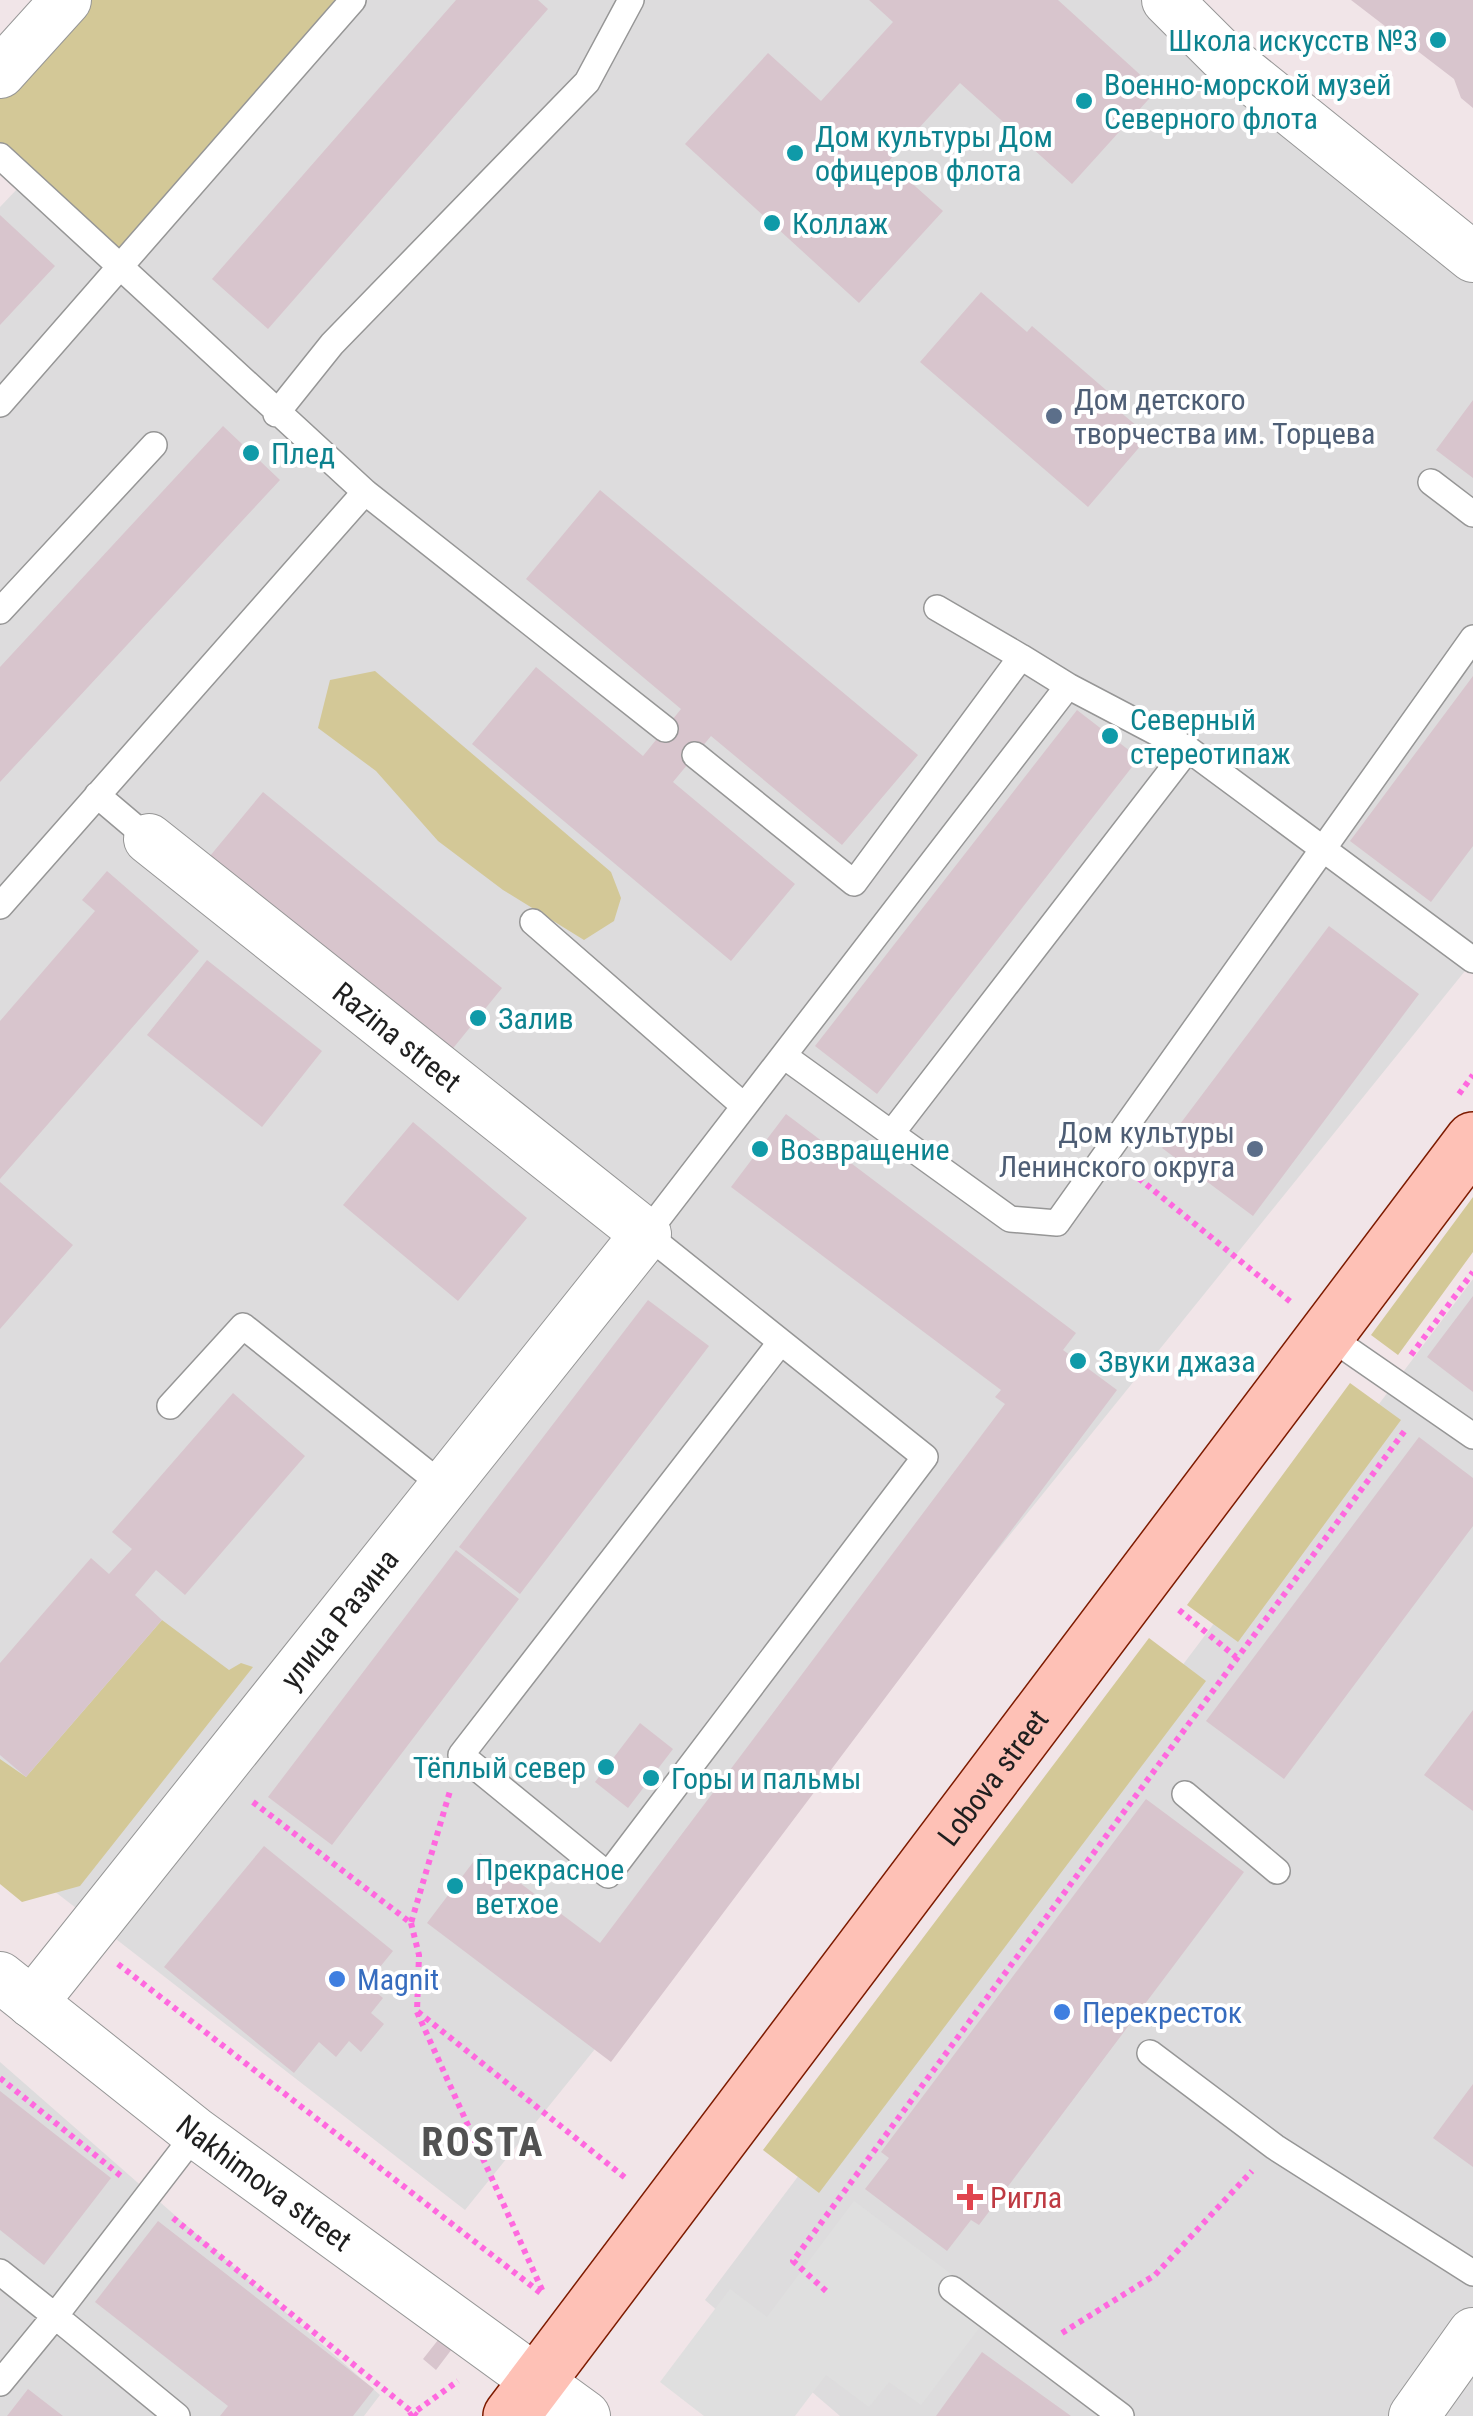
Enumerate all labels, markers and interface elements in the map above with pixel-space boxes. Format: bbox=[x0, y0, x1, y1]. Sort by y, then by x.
place label: Школа искусств №3 bbox=[1168, 23, 1418, 58]
marker: Школа искусств №3 bbox=[1427, 29, 1449, 51]
place label: Военно-морской музей Северного флота bbox=[1104, 67, 1392, 136]
marker: Военно-морской музей Северного флота bbox=[1073, 90, 1095, 112]
place label: Дом культуры Дом офицеров флота bbox=[815, 119, 1053, 188]
marker: Дом культуры Дом офицеров флота bbox=[784, 142, 806, 164]
place label: Коллаж bbox=[792, 206, 888, 241]
marker: Коллаж bbox=[761, 212, 783, 234]
place label: Дом детского творчества им. Торцева bbox=[1074, 382, 1375, 451]
marker: Дом детского творчества им. Торцева bbox=[1043, 405, 1065, 427]
place label: Плед bbox=[271, 436, 335, 471]
marker: Плед bbox=[240, 442, 262, 464]
place label: Северный стереотипаж bbox=[1130, 702, 1291, 771]
marker: Северный стереотипаж bbox=[1099, 725, 1121, 747]
street label: Razina street bbox=[326, 975, 468, 1099]
place label: Залив bbox=[498, 1001, 574, 1036]
marker: Залив bbox=[467, 1007, 489, 1029]
place label: Дом культуры Ленинского округа bbox=[999, 1115, 1235, 1184]
place label: Возвращение bbox=[780, 1132, 950, 1167]
marker: Возвращение bbox=[749, 1138, 771, 1160]
marker: Дом культуры Ленинского округа bbox=[1244, 1138, 1266, 1160]
place label: Звуки джаза bbox=[1098, 1344, 1256, 1379]
marker: Звуки джаза bbox=[1067, 1350, 1089, 1372]
street label: улица Разина bbox=[273, 1542, 405, 1695]
street label: Lobova street bbox=[930, 1702, 1055, 1852]
place label: Тёплый север bbox=[413, 1750, 586, 1785]
marker: Тёплый север bbox=[595, 1756, 617, 1778]
place label: Горы и пальмы bbox=[671, 1761, 861, 1796]
marker: Горы и пальмы bbox=[640, 1767, 662, 1789]
place label: Прекрасное ветхое bbox=[475, 1852, 624, 1921]
marker: Прекрасное ветхое bbox=[444, 1875, 466, 1897]
place label: Magnit bbox=[357, 1962, 439, 1997]
marker: Magnit bbox=[326, 1968, 348, 1990]
place label: Перекресток bbox=[1082, 1995, 1242, 2030]
marker: Перекресток bbox=[1051, 2001, 1073, 2023]
street label: Nakhimova street bbox=[170, 2107, 359, 2258]
district label: ROSTA bbox=[421, 2119, 545, 2166]
place label: Ригла bbox=[990, 2180, 1062, 2215]
marker: Ригла bbox=[959, 2186, 981, 2208]

